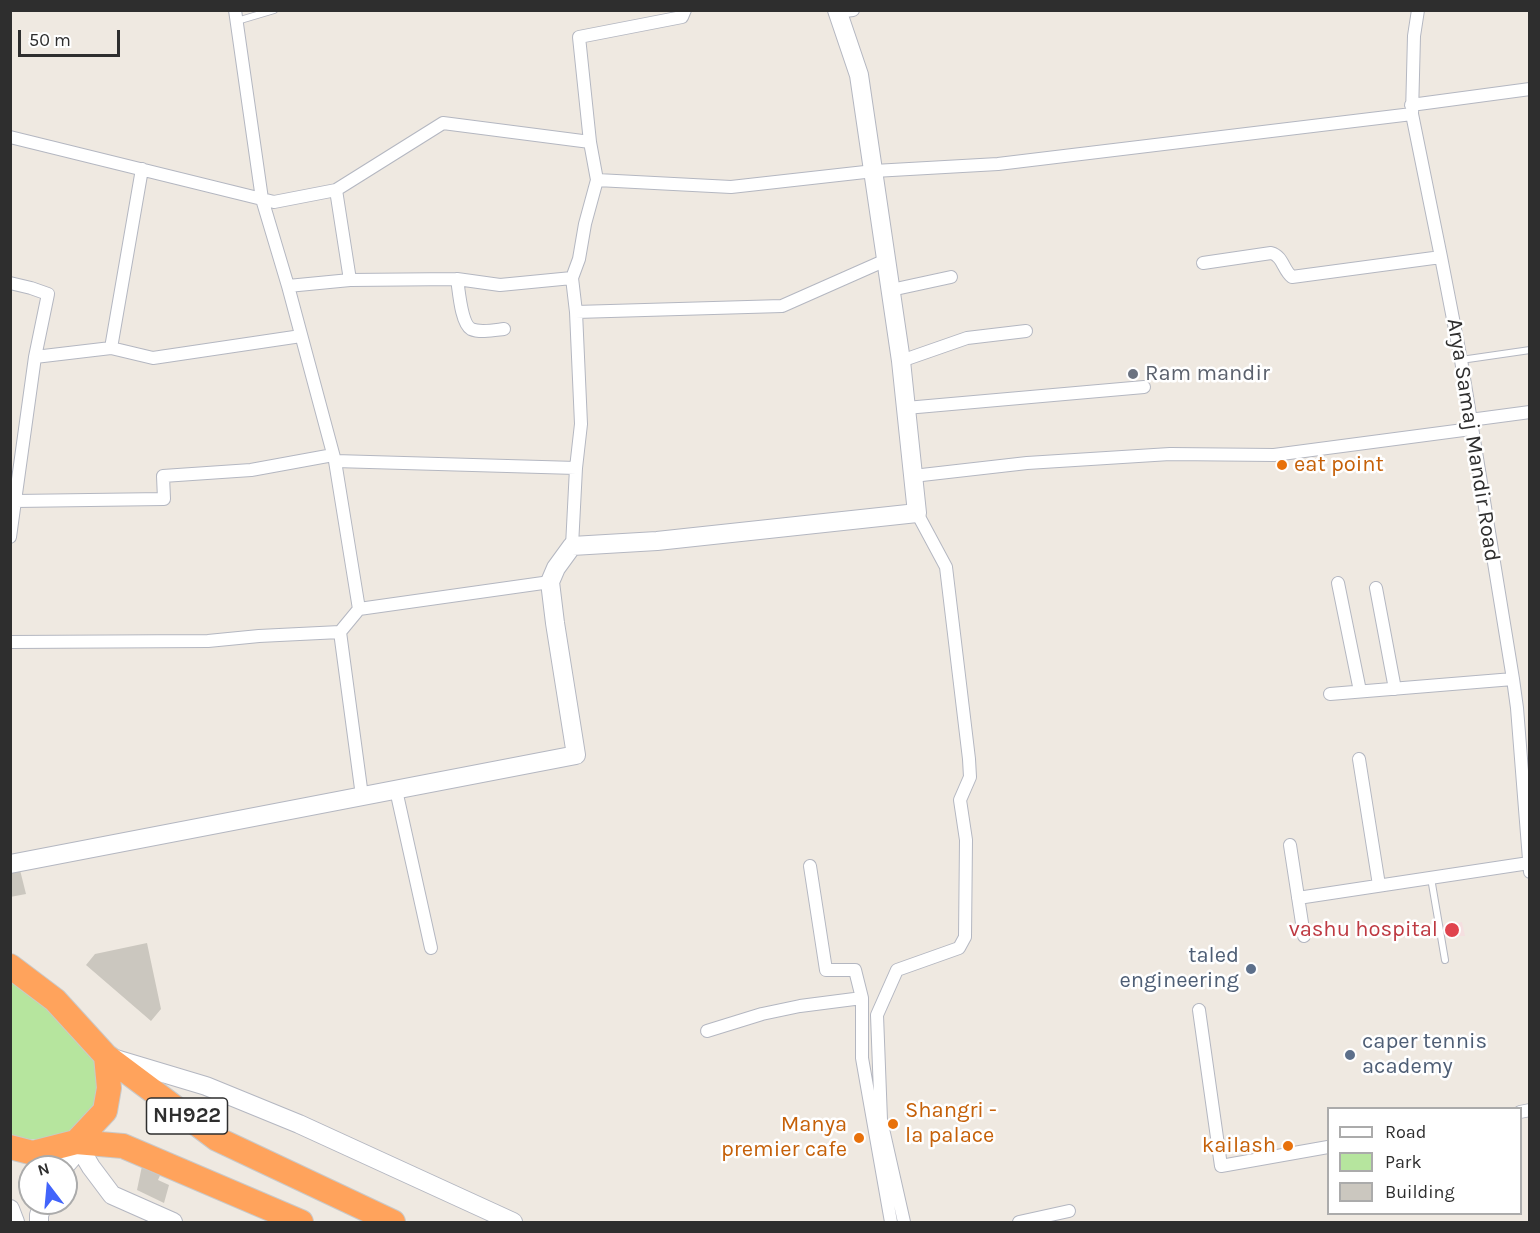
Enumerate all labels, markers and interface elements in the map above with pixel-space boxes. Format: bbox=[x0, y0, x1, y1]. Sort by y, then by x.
scale bar bbox=[21, 18, 123, 56]
text: 50 m bbox=[29, 29, 71, 51]
street label: Arya Samaj Mandir Road bbox=[1441, 317, 1505, 563]
place label: Ram mandir bbox=[1145, 361, 1270, 387]
marker: Ram mandir bbox=[1126, 367, 1140, 381]
place label: eat point bbox=[1294, 452, 1384, 478]
marker: eat point bbox=[1275, 458, 1289, 472]
place label: vashu hospital bbox=[1289, 917, 1438, 943]
marker: vashu hospital bbox=[1443, 921, 1461, 939]
place label: taled engineering bbox=[1119, 943, 1239, 994]
marker: taled engineering bbox=[1244, 962, 1258, 976]
place label: caper tennis academy bbox=[1362, 1029, 1487, 1080]
marker: caper tennis academy bbox=[1343, 1048, 1357, 1062]
road number: NH922 bbox=[146, 1098, 228, 1134]
place label: Shangri - la palace bbox=[905, 1098, 997, 1150]
legend bbox=[1327, 1107, 1522, 1215]
place label: Manya premier cafe bbox=[721, 1112, 847, 1164]
marker: Shangri - la palace bbox=[886, 1117, 900, 1131]
text: Road bbox=[1385, 1121, 1426, 1143]
marker: Manya premier cafe bbox=[852, 1131, 866, 1145]
place label: kailash bbox=[1202, 1133, 1276, 1159]
marker: kailash bbox=[1281, 1139, 1295, 1153]
text: Park bbox=[1385, 1151, 1422, 1173]
north arrow bbox=[18, 1155, 78, 1215]
text: N bbox=[35, 1158, 52, 1180]
text: Building bbox=[1385, 1181, 1455, 1203]

